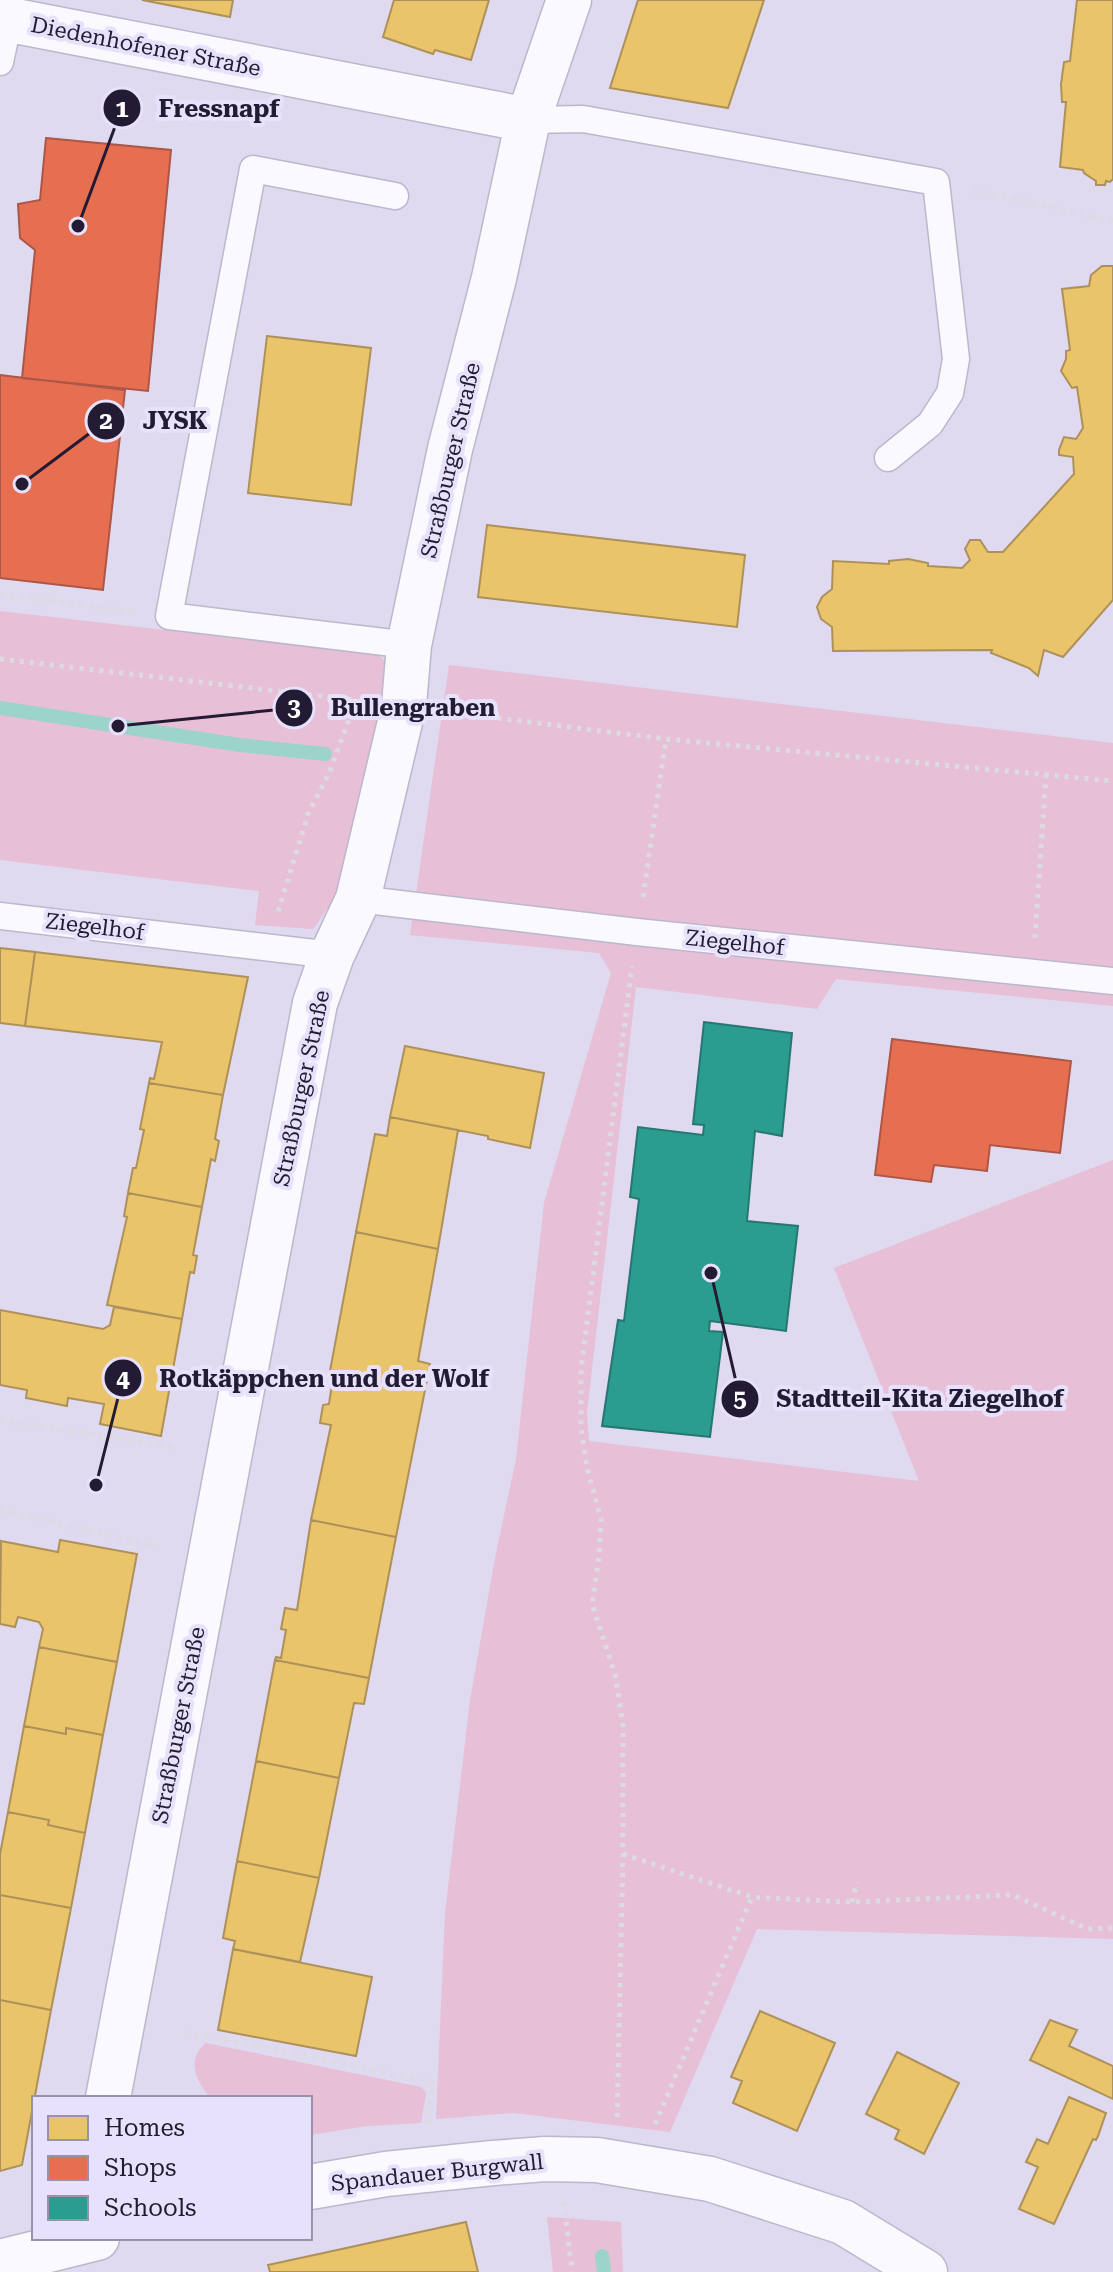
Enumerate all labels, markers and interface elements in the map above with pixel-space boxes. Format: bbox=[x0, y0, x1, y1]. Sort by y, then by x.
street label: Diedenhofener Straße bbox=[29, 12, 263, 81]
callout: Fressnapf bbox=[102, 84, 295, 132]
text: 1 bbox=[115, 95, 129, 123]
text: Fressnapf bbox=[159, 95, 280, 123]
street label: Straßburger Straße bbox=[416, 360, 485, 560]
callout: JYSK bbox=[86, 397, 223, 445]
text: 2 bbox=[99, 407, 113, 435]
text: JYSK bbox=[143, 407, 207, 435]
callout: Bullengraben bbox=[274, 684, 511, 732]
text: 3 bbox=[287, 694, 301, 722]
text: Bullengraben bbox=[331, 694, 495, 722]
street label: Ziegelhof bbox=[44, 908, 147, 945]
street label: Ziegelhof bbox=[684, 925, 787, 960]
street label: Straßburger Straße bbox=[268, 988, 334, 1188]
callout: Rotkäppchen und der Wolf bbox=[103, 1354, 505, 1402]
text: 4 bbox=[116, 1365, 130, 1393]
text: Rotkäppchen und der Wolf bbox=[159, 1365, 490, 1393]
callout: Stadtteil-Kita Ziegelhof bbox=[720, 1375, 1079, 1423]
text: 5 bbox=[733, 1385, 747, 1413]
text: Stadtteil-Kita Ziegelhof bbox=[776, 1385, 1065, 1413]
street label: Straßburger Straße bbox=[147, 1625, 210, 1826]
legend bbox=[32, 2096, 312, 2240]
text: Homes bbox=[104, 2114, 185, 2142]
street label: Spandauer Burgwall bbox=[330, 2149, 545, 2196]
text: Shops bbox=[104, 2154, 176, 2182]
text: Schools bbox=[104, 2194, 197, 2222]

